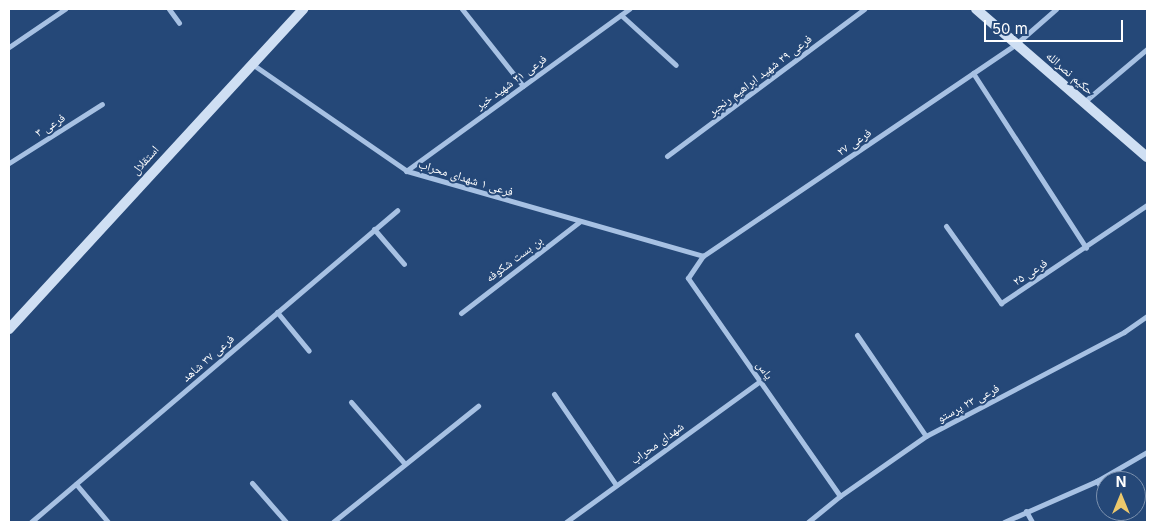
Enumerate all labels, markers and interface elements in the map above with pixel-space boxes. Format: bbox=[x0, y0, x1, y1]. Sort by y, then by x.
scale bar bbox=[986, 10, 1125, 42]
text: 50 m bbox=[992, 19, 1028, 38]
street label: فرعی ۲۹ شهید ابراهیم رنجبر bbox=[705, 31, 815, 119]
street label: حکیم نصرالله bbox=[1043, 48, 1097, 98]
street label: فرعی ۳۱ شهید خیر bbox=[473, 51, 549, 113]
street label: فرعی ۳ bbox=[32, 110, 68, 140]
street label: فرعی ۲۷ bbox=[834, 125, 874, 159]
street label: استقلال bbox=[128, 142, 162, 178]
street label: فرعی ۱ شهدای محراب bbox=[417, 157, 515, 199]
street label: بن بست شکوفه bbox=[483, 233, 545, 285]
street label: فرعی ۲۵ bbox=[1010, 256, 1050, 288]
street label: فرعی ۳۷ شاهد bbox=[179, 331, 237, 385]
street label: یاس bbox=[754, 358, 776, 382]
street label: فرعی ۲۳ پرستو bbox=[934, 381, 1002, 425]
street label: شهدای محراب bbox=[628, 419, 686, 467]
north arrow bbox=[1096, 471, 1146, 521]
text: N bbox=[1116, 473, 1126, 490]

